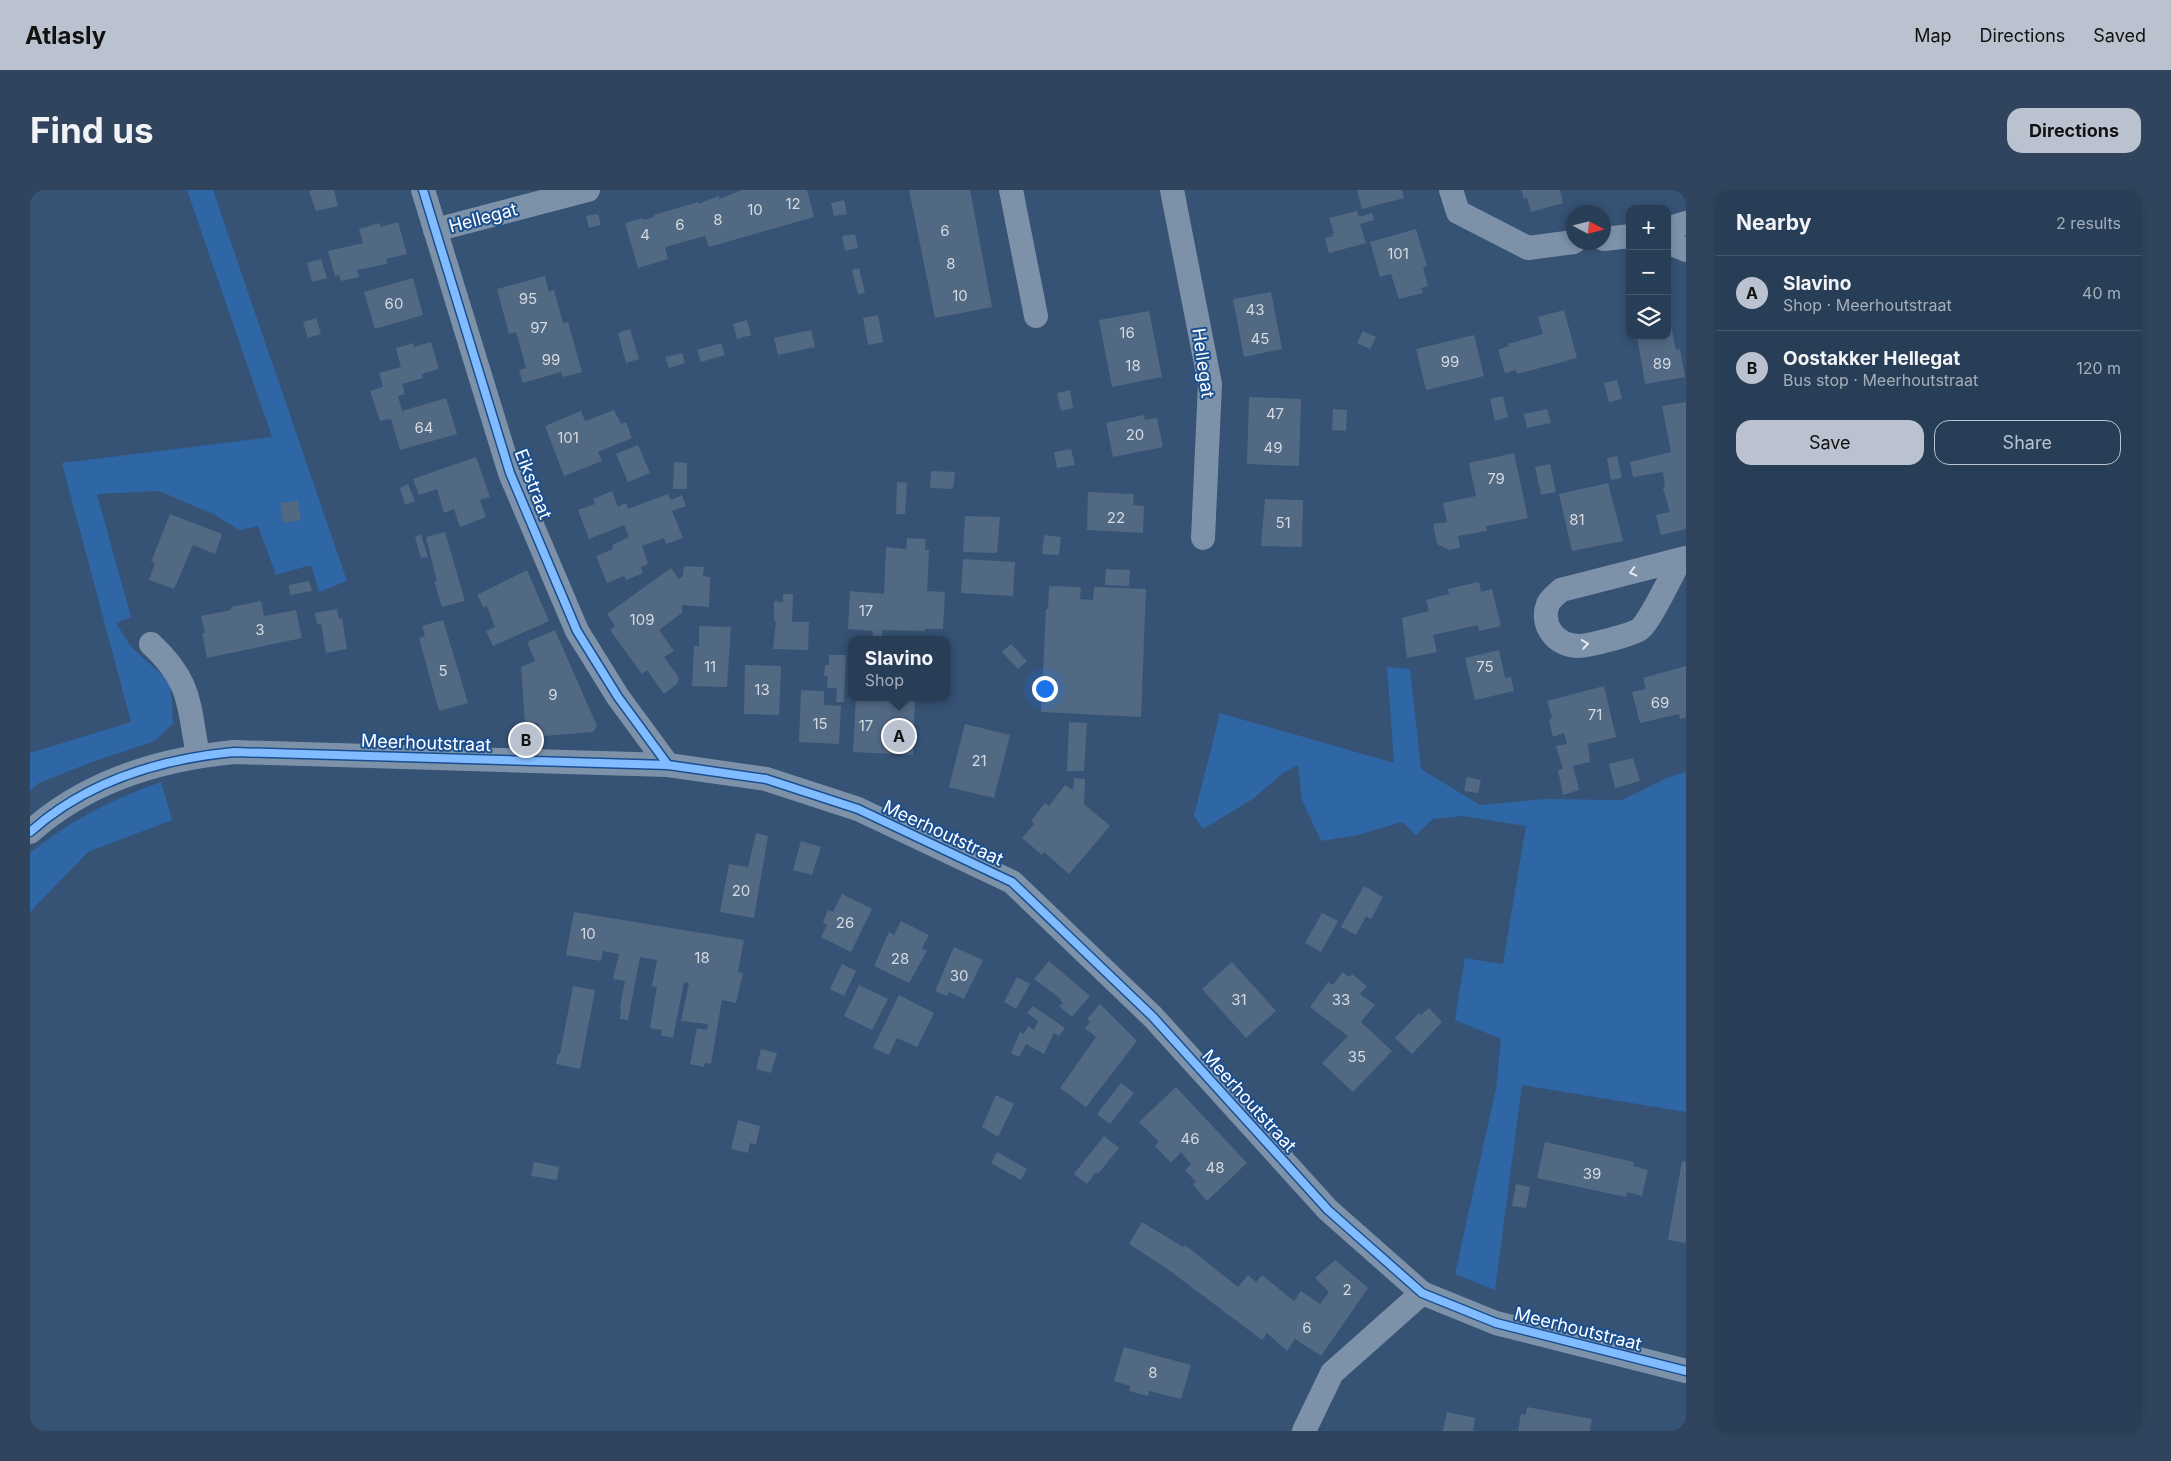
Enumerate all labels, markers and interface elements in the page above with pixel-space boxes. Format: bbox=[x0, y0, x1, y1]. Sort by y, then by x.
text: Atlasly bbox=[25, 21, 106, 50]
text: Map bbox=[1914, 25, 1952, 46]
text: Directions bbox=[1980, 25, 2065, 46]
text: Saved bbox=[2093, 25, 2146, 46]
button: Directions bbox=[2007, 108, 2141, 153]
text: Find us bbox=[30, 109, 154, 151]
house number: 12 bbox=[785, 194, 801, 213]
street label: Hellegat bbox=[446, 198, 520, 237]
house number: 10 bbox=[747, 200, 763, 219]
north arrow bbox=[1566, 205, 1611, 250]
map controls bbox=[1626, 205, 1671, 340]
button: + bbox=[1626, 205, 1671, 250]
house number: 8 bbox=[713, 210, 723, 229]
text: Nearby bbox=[1736, 210, 1811, 235]
text: 2 results bbox=[2056, 213, 2121, 233]
house number: 6 bbox=[675, 215, 685, 234]
house number: 6 bbox=[940, 221, 950, 240]
house number: 4 bbox=[640, 225, 650, 244]
house number: 101 bbox=[1387, 244, 1409, 263]
button: − bbox=[1626, 250, 1671, 295]
house number: 8 bbox=[946, 254, 956, 273]
text: Slavino bbox=[1783, 272, 1851, 295]
text: A bbox=[1746, 283, 1758, 303]
text: 40 m bbox=[2082, 283, 2121, 303]
house number: 10 bbox=[952, 286, 968, 305]
house number: 95 bbox=[519, 289, 537, 308]
house number: 60 bbox=[385, 294, 403, 313]
button: layers bbox=[1626, 295, 1671, 340]
text: Shop · Meerhoutstraat bbox=[1783, 295, 1952, 315]
house number: 43 bbox=[1246, 300, 1264, 319]
house number: 97 bbox=[530, 318, 548, 337]
house number: 16 bbox=[1119, 323, 1135, 342]
street label: Hellegat bbox=[1188, 327, 1219, 399]
house number: 45 bbox=[1251, 329, 1269, 348]
text: Oostakker Hellegat bbox=[1783, 347, 1960, 370]
house number: 99 bbox=[542, 350, 560, 369]
house number: 99 bbox=[1441, 352, 1459, 371]
house number: 89 bbox=[1653, 354, 1671, 373]
house number: 18 bbox=[1125, 356, 1141, 375]
text: B bbox=[1747, 358, 1757, 378]
text: 120 m bbox=[2076, 358, 2121, 378]
text: Bus stop · Meerhoutstraat bbox=[1783, 370, 1978, 390]
house number: 47 bbox=[1266, 404, 1284, 423]
house number: 64 bbox=[415, 418, 434, 437]
button: Save bbox=[1736, 420, 1924, 465]
button: Share bbox=[1934, 420, 2121, 465]
house number: 20 bbox=[1126, 425, 1144, 444]
house number: 101 bbox=[557, 428, 579, 447]
house number: 49 bbox=[1264, 438, 1283, 457]
street label: Eikstraat bbox=[511, 446, 556, 522]
house number: 79 bbox=[1487, 469, 1505, 488]
house number: 22 bbox=[1107, 508, 1125, 527]
house number: 81 bbox=[1569, 510, 1585, 529]
house number: 51 bbox=[1275, 513, 1291, 532]
one-way arrow bbox=[1628, 566, 1637, 577]
house number: 17 bbox=[859, 601, 873, 620]
house number: 109 bbox=[630, 610, 654, 629]
house number: 3 bbox=[255, 620, 265, 639]
popup bbox=[848, 636, 950, 701]
one-way arrow bbox=[1581, 640, 1590, 650]
text: Slavino bbox=[865, 647, 933, 670]
house number: 11 bbox=[704, 657, 716, 676]
house number: 75 bbox=[1476, 657, 1494, 676]
house number: 5 bbox=[438, 661, 448, 680]
text: Shop bbox=[865, 670, 904, 690]
your location bbox=[1032, 676, 1058, 702]
house number: 13 bbox=[754, 680, 770, 699]
house number: 9 bbox=[548, 685, 558, 704]
house number: 69 bbox=[1651, 693, 1669, 712]
house number: 71 bbox=[1588, 705, 1602, 724]
house number: 15 bbox=[812, 714, 828, 733]
house number: 17 bbox=[859, 716, 873, 735]
pin: A bbox=[883, 717, 915, 755]
pin: B bbox=[510, 721, 542, 759]
street label: Meerhoutstraat bbox=[361, 730, 492, 755]
house number: 21 bbox=[971, 751, 987, 770]
street label: Meerhoutstraat bbox=[880, 795, 1007, 870]
house number: 20 bbox=[732, 881, 750, 900]
house number: 26 bbox=[836, 913, 854, 932]
house number: 10 bbox=[580, 924, 596, 943]
house number: 18 bbox=[694, 948, 710, 967]
house number: 28 bbox=[891, 949, 909, 968]
house number: 30 bbox=[950, 966, 968, 985]
house number: 31 bbox=[1231, 990, 1247, 1009]
house number: 33 bbox=[1332, 990, 1350, 1009]
street label: Meerhoutstraat bbox=[1198, 1045, 1301, 1156]
house number: 35 bbox=[1348, 1047, 1366, 1066]
house number: 46 bbox=[1181, 1129, 1200, 1148]
house number: 48 bbox=[1206, 1158, 1224, 1177]
house number: 39 bbox=[1583, 1164, 1601, 1183]
house number: 2 bbox=[1342, 1280, 1352, 1299]
street label: Meerhoutstraat bbox=[1512, 1303, 1644, 1354]
house number: 6 bbox=[1302, 1318, 1312, 1337]
house number: 8 bbox=[1148, 1363, 1158, 1382]

